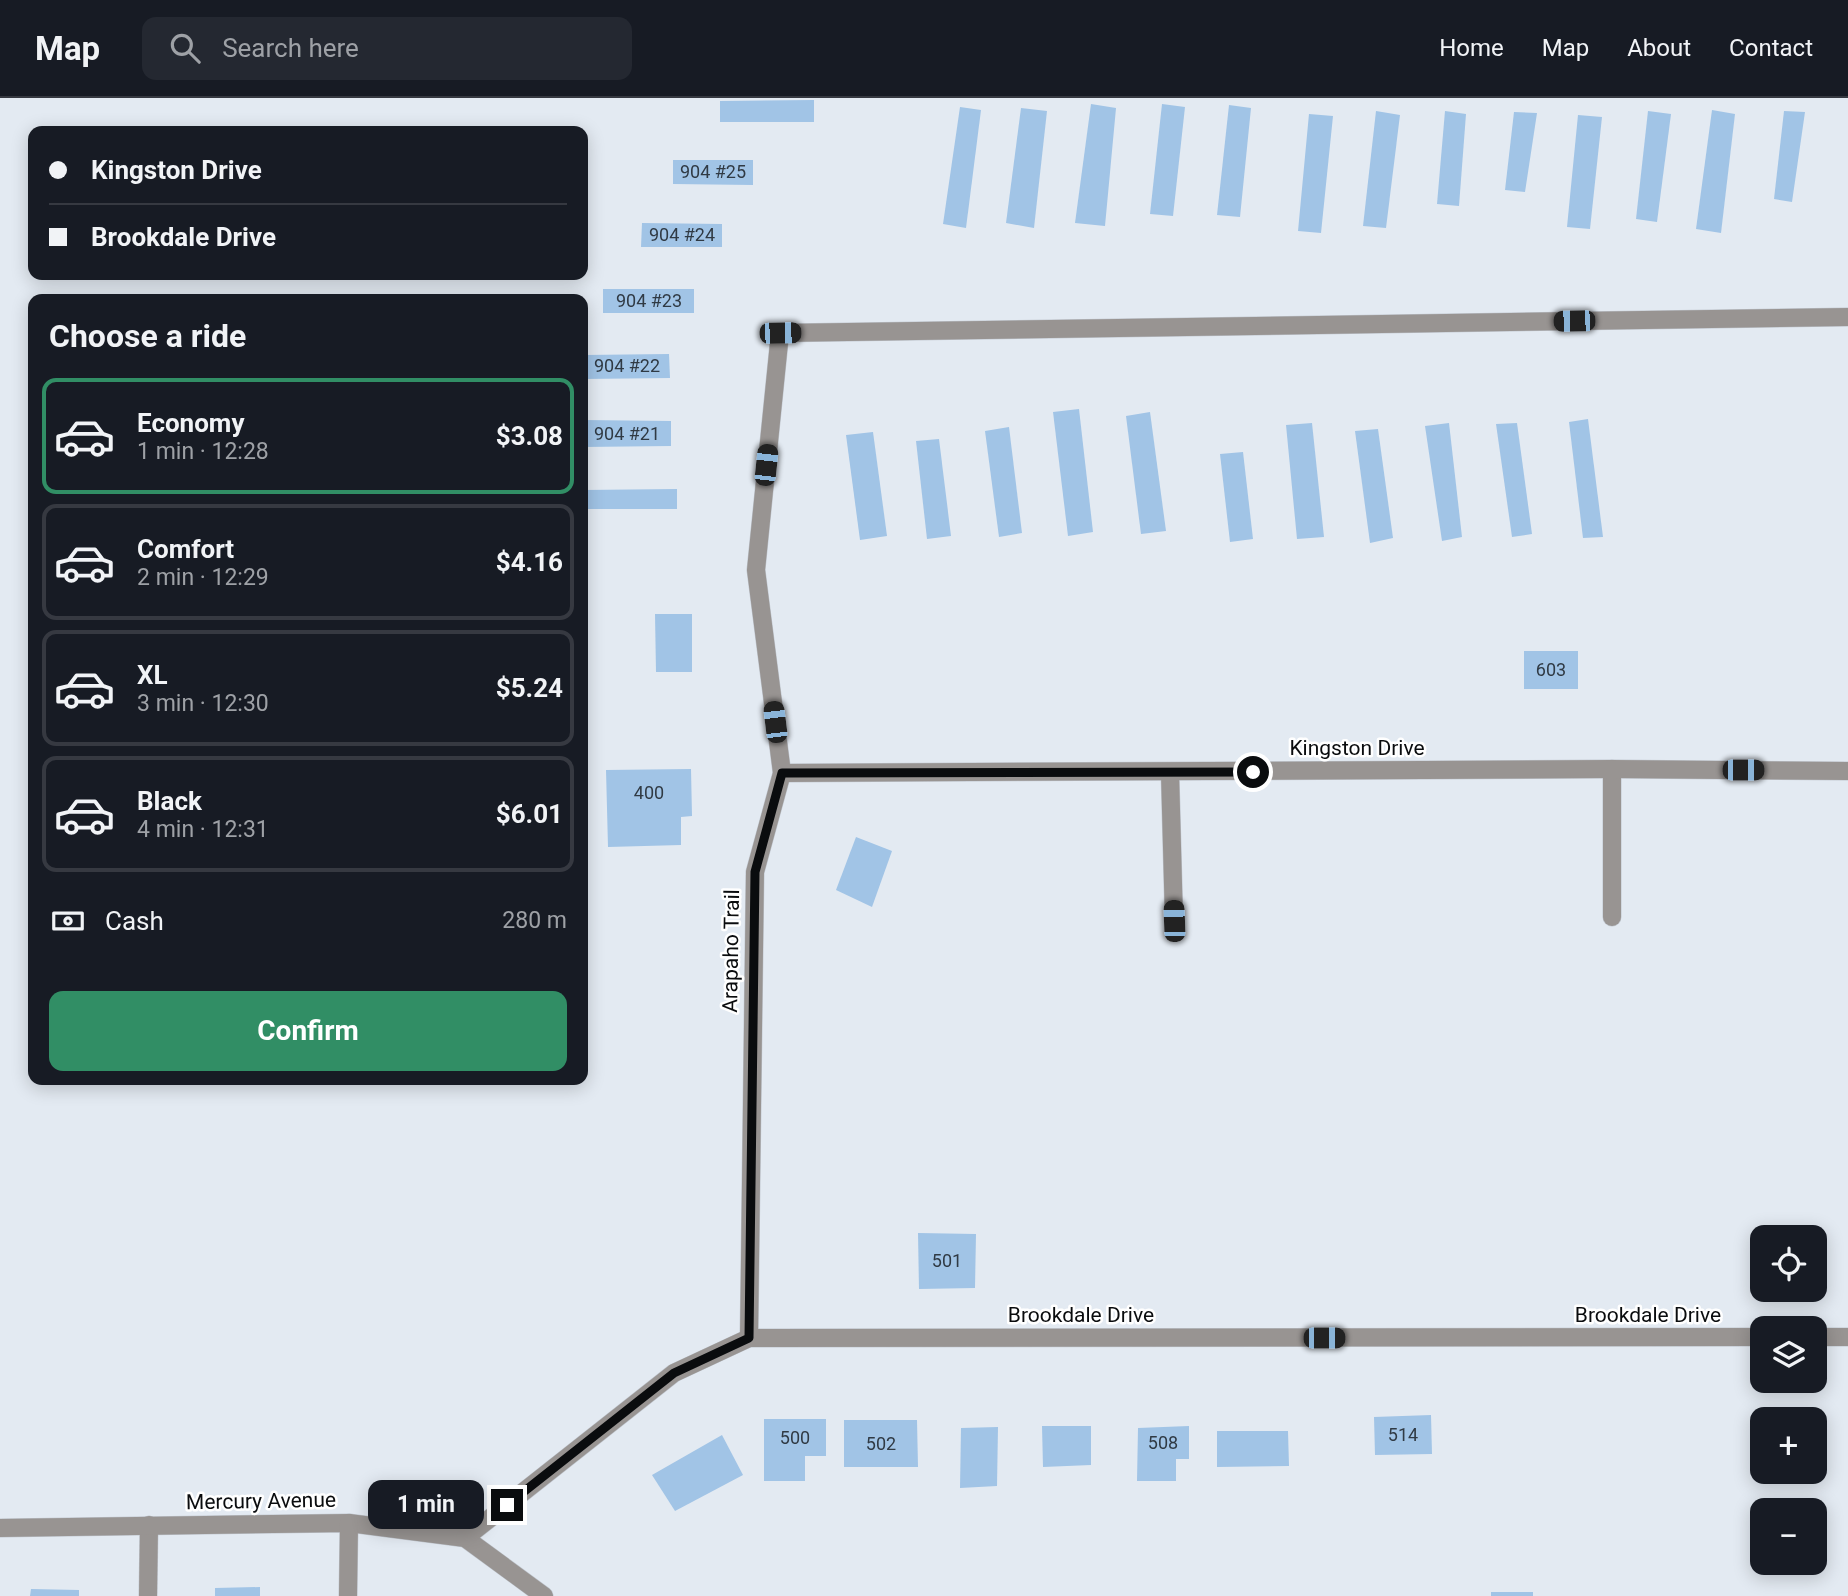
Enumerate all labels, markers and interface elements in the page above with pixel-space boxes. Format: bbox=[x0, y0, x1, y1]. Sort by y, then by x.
search box bbox=[142, 17, 632, 80]
text: Map bbox=[35, 29, 100, 68]
icon: search bbox=[166, 29, 204, 67]
text: Search here bbox=[222, 33, 359, 63]
text: Home bbox=[1439, 34, 1504, 62]
text: Map bbox=[1542, 34, 1589, 62]
text: About bbox=[1627, 34, 1691, 62]
text: Contact bbox=[1729, 34, 1813, 62]
text: Kingston Drive bbox=[91, 155, 262, 185]
house number: 904 #25 bbox=[680, 161, 746, 182]
text: Brookdale Drive bbox=[91, 222, 276, 252]
house number: 904 #24 bbox=[649, 224, 715, 245]
house number: 904 #23 bbox=[616, 290, 682, 311]
car bbox=[1553, 310, 1596, 332]
text: Choose a ride bbox=[49, 317, 246, 355]
car bbox=[759, 322, 802, 344]
house number: 904 #22 bbox=[594, 355, 660, 376]
icon: car bbox=[53, 405, 116, 468]
text: Economy bbox=[137, 408, 244, 438]
text: $3.08 bbox=[496, 421, 563, 451]
house number: 904 #21 bbox=[594, 423, 660, 444]
text: 1 min · 12:28 bbox=[137, 438, 269, 465]
car bbox=[754, 443, 779, 487]
icon: car bbox=[53, 531, 116, 594]
text: Comfort bbox=[137, 534, 234, 564]
text: $4.16 bbox=[496, 547, 563, 577]
text: 2 min · 12:29 bbox=[137, 564, 269, 591]
icon: car bbox=[53, 657, 116, 720]
house number: 603 bbox=[1536, 659, 1566, 680]
text: XL bbox=[137, 660, 168, 690]
text: $5.24 bbox=[496, 673, 563, 703]
text: 3 min · 12:30 bbox=[137, 690, 269, 717]
car bbox=[763, 700, 788, 744]
street label: Kingston Drive bbox=[1289, 736, 1425, 760]
route start bbox=[1237, 756, 1269, 788]
car bbox=[1723, 760, 1765, 781]
house number: 400 bbox=[634, 782, 664, 803]
icon: car bbox=[53, 783, 116, 846]
text: Black bbox=[137, 786, 202, 816]
text: $6.01 bbox=[496, 799, 563, 829]
text: 4 min · 12:31 bbox=[137, 816, 269, 843]
street label: Arapaho Trail bbox=[718, 889, 744, 1013]
car bbox=[1163, 900, 1186, 942]
icon: cash bbox=[49, 902, 87, 940]
text: Cash bbox=[105, 906, 164, 936]
text: 280 m bbox=[502, 907, 567, 934]
button: Confirm bbox=[49, 991, 567, 1071]
map controls bbox=[1750, 1225, 1827, 1575]
button: locate bbox=[1750, 1225, 1827, 1302]
house number: 501 bbox=[932, 1250, 962, 1271]
street label: Brookdale Drive bbox=[1008, 1303, 1154, 1327]
street label: Brookdale Drive bbox=[1575, 1303, 1721, 1327]
button: layers bbox=[1750, 1316, 1827, 1393]
car bbox=[1304, 1328, 1346, 1349]
button: + bbox=[1750, 1407, 1827, 1484]
house number: 514 bbox=[1388, 1424, 1418, 1445]
house number: 500 bbox=[780, 1427, 810, 1448]
house number: 508 bbox=[1148, 1432, 1178, 1453]
house number: 502 bbox=[866, 1433, 896, 1454]
callout: 1 min bbox=[367, 1480, 482, 1530]
street label: Mercury Avenue bbox=[186, 1488, 336, 1514]
route end bbox=[491, 1489, 523, 1521]
text: 1 min bbox=[397, 1491, 455, 1518]
button: − bbox=[1750, 1498, 1827, 1575]

